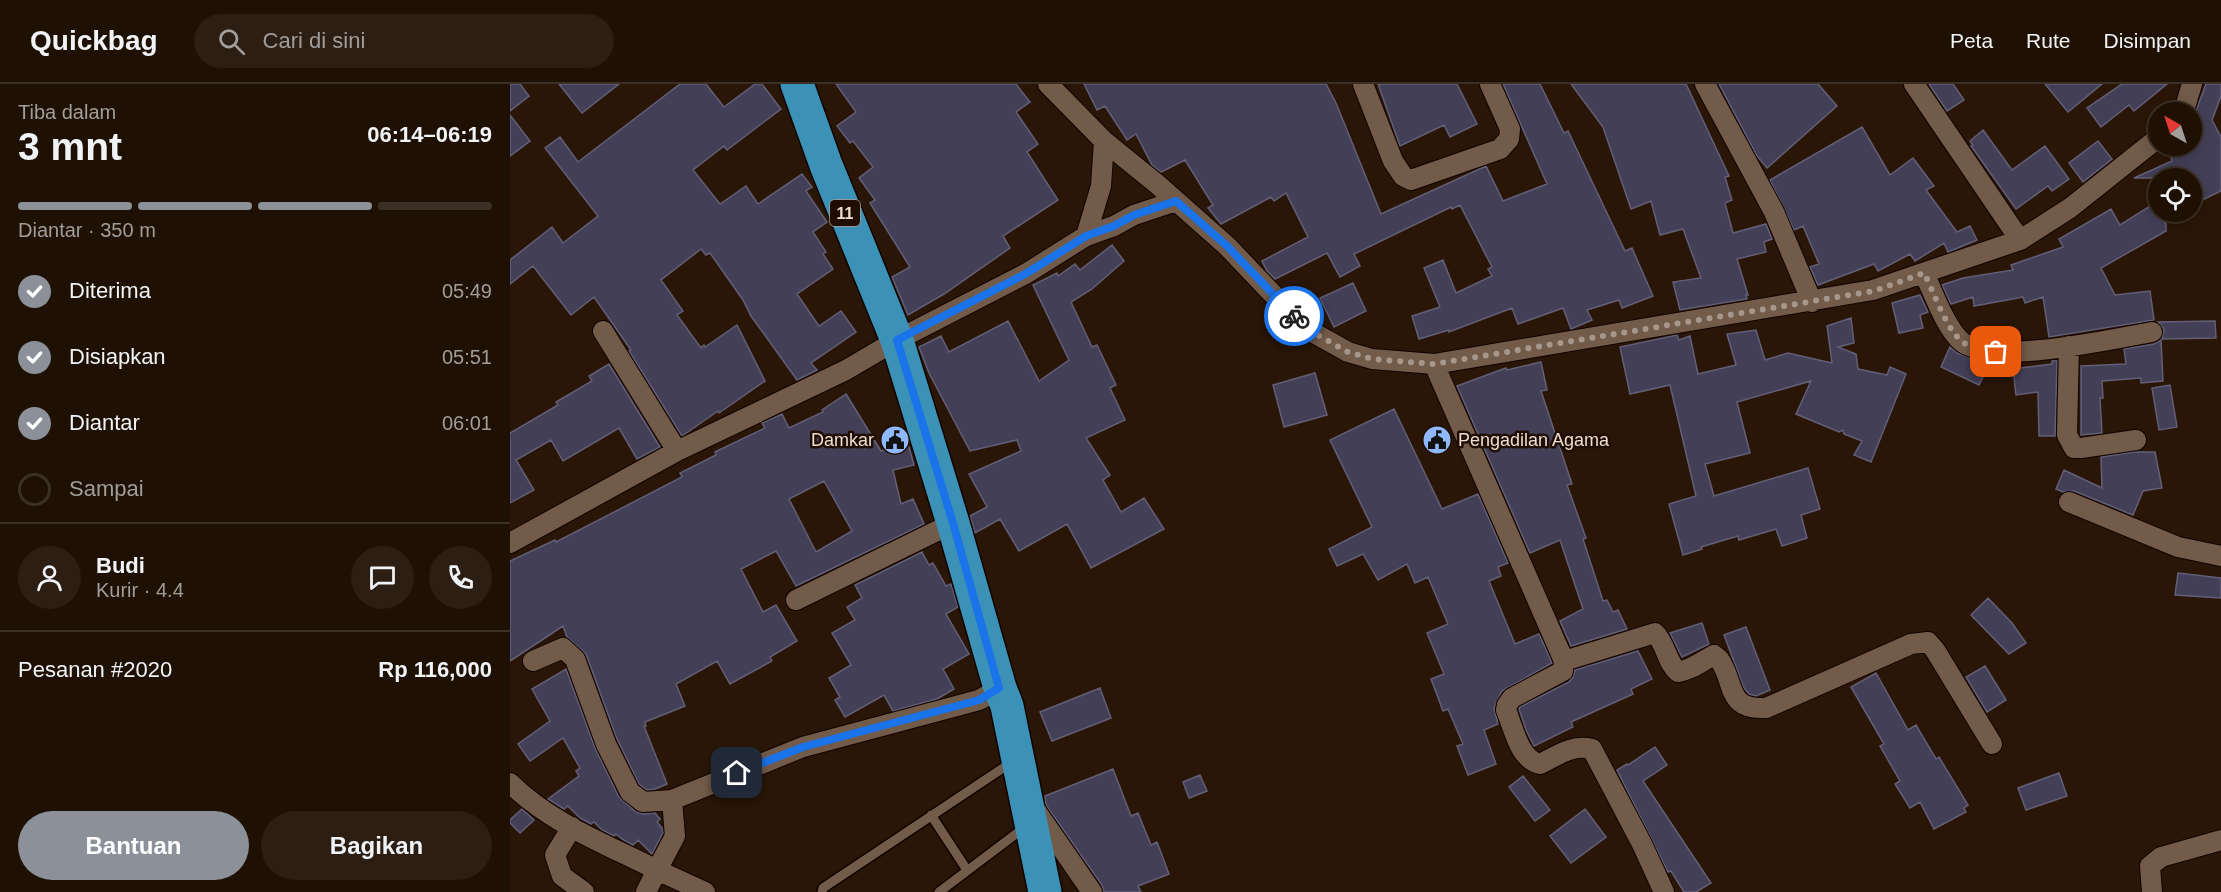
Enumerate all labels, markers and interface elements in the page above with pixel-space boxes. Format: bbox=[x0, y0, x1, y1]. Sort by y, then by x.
search box bbox=[194, 14, 614, 68]
text: Quickbag bbox=[30, 25, 158, 56]
icon: search bbox=[215, 25, 248, 58]
text: Cari di sini bbox=[263, 28, 365, 53]
text: Peta bbox=[1950, 29, 1993, 52]
text: Rute bbox=[2026, 29, 2070, 52]
text: Disimpan bbox=[2103, 29, 2191, 52]
text: Tiba dalam bbox=[18, 101, 116, 123]
north arrow bbox=[2148, 102, 2202, 156]
map controls bbox=[2148, 102, 2202, 222]
text: 06:14–06:19 bbox=[367, 122, 492, 147]
text: 3 mnt bbox=[18, 125, 122, 168]
button: locate bbox=[2148, 168, 2202, 222]
road number: 11 bbox=[830, 200, 860, 226]
text: Diantar · 350 m bbox=[18, 219, 156, 241]
icon: check bbox=[18, 275, 51, 308]
text: Diterima bbox=[69, 278, 151, 303]
text: 05:49 bbox=[442, 280, 492, 302]
courier bbox=[1264, 286, 1324, 346]
icon: bike bbox=[1278, 300, 1311, 333]
pin bbox=[1970, 326, 2021, 377]
icon: bag bbox=[1979, 335, 2012, 368]
icon: check bbox=[18, 341, 51, 374]
text: Disiapkan bbox=[69, 344, 166, 369]
text: 05:51 bbox=[442, 346, 492, 368]
icon: check bbox=[18, 407, 51, 440]
text: Diantar bbox=[69, 410, 140, 435]
text: 06:01 bbox=[442, 412, 492, 434]
public building icon: Damkar bbox=[879, 424, 911, 456]
public building icon: Pengadilan Agama bbox=[1421, 424, 1453, 456]
place label: Damkar bbox=[811, 430, 874, 450]
place label: Pengadilan Agama bbox=[1458, 430, 1610, 450]
text: Sampai bbox=[69, 476, 144, 501]
button: person bbox=[18, 546, 81, 609]
button: chat bbox=[351, 546, 414, 609]
button: phone bbox=[429, 546, 492, 609]
text: Budi bbox=[96, 553, 145, 578]
text: Kurir · 4.4 bbox=[96, 579, 184, 601]
text: Pesanan #2020 bbox=[18, 657, 172, 682]
text: Rp 116,000 bbox=[378, 657, 492, 682]
pin bbox=[711, 747, 762, 798]
icon: home bbox=[720, 756, 753, 789]
button: Bantuan bbox=[18, 811, 249, 880]
button: Bagikan bbox=[261, 811, 492, 880]

